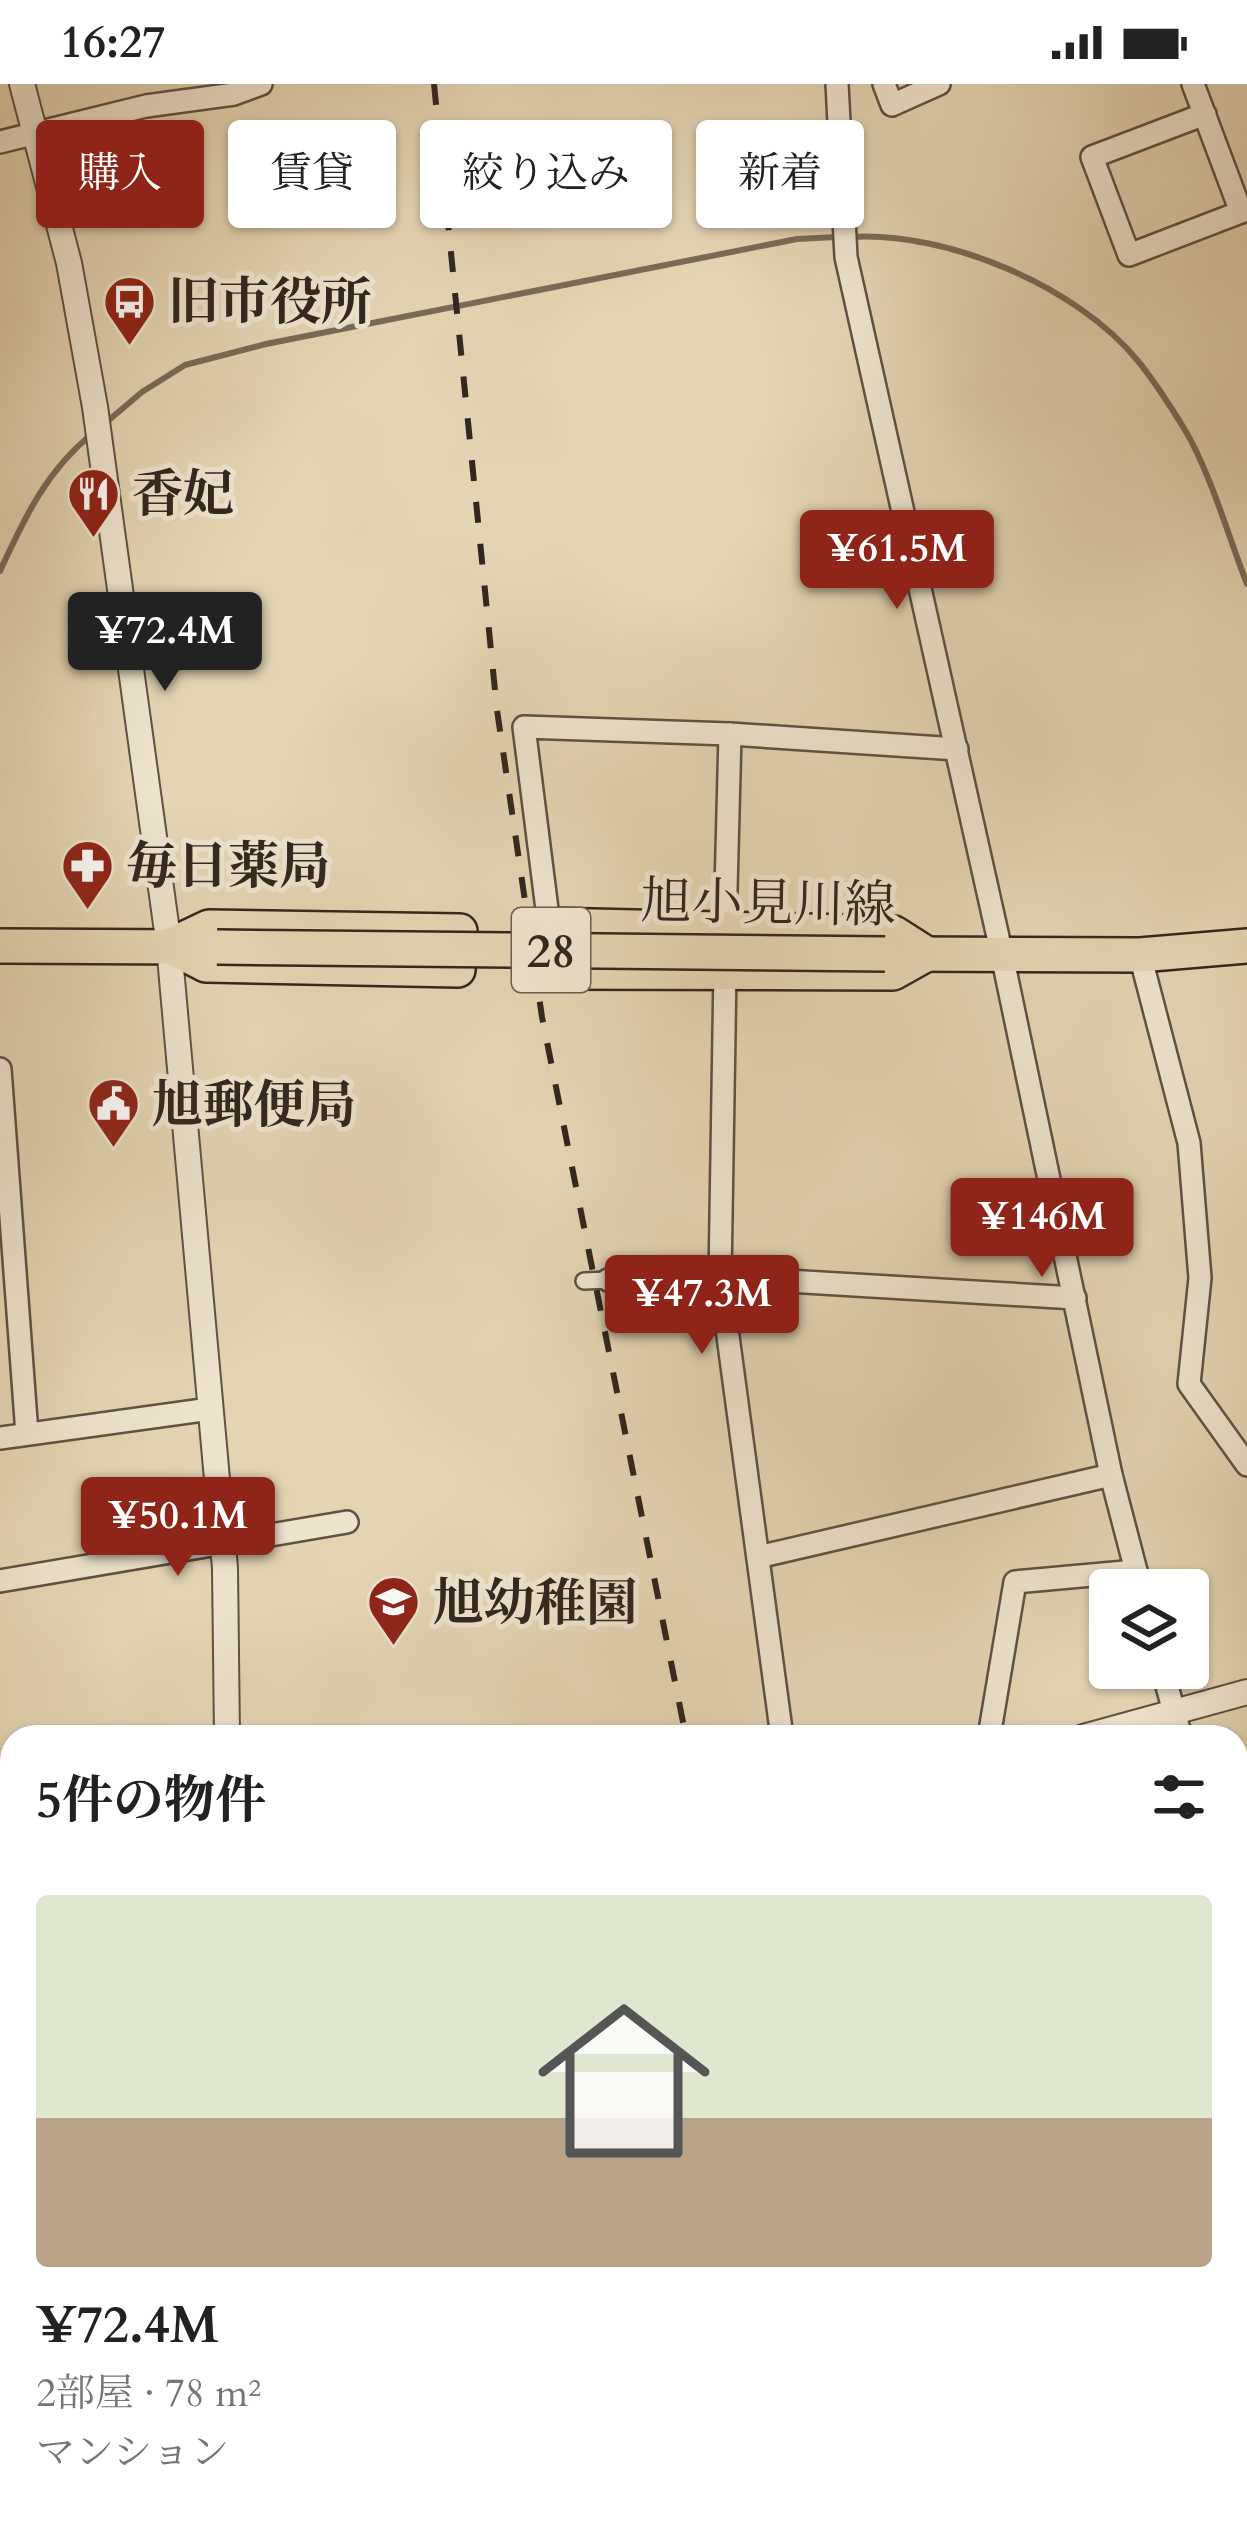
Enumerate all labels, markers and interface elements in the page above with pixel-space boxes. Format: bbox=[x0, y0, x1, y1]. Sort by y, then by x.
text: 16:27 bbox=[60, 12, 165, 73]
chip: 購入 bbox=[36, 120, 204, 228]
chip: 賃貸 bbox=[228, 120, 396, 228]
chip: 絞り込み bbox=[420, 120, 672, 228]
chip: 新着 bbox=[696, 120, 864, 228]
place label: 旧市役所 bbox=[168, 268, 372, 338]
bus stop icon: 旧市役所 bbox=[101, 273, 157, 347]
place label: 香妃 bbox=[132, 460, 234, 530]
restaurant icon: 香妃 bbox=[65, 465, 121, 539]
pin: ¥61.5M bbox=[799, 510, 995, 612]
text: ¥61.5M bbox=[827, 522, 967, 575]
pin: ¥72.4M bbox=[67, 592, 263, 694]
text: ¥72.4M bbox=[95, 604, 235, 657]
place label: 毎日薬局 bbox=[126, 832, 330, 902]
pharmacy icon: 毎日薬局 bbox=[59, 837, 115, 911]
street label: 旭小見川線 bbox=[640, 867, 896, 941]
road number: 28 bbox=[512, 908, 590, 992]
place label: 旭郵便局 bbox=[152, 1071, 356, 1141]
public building icon: 旭郵便局 bbox=[85, 1076, 141, 1150]
pin: ¥146M bbox=[958, 1178, 1126, 1280]
text: ¥146M bbox=[978, 1190, 1106, 1243]
pin: ¥47.3M bbox=[604, 1255, 800, 1357]
text: ¥47.3M bbox=[632, 1267, 772, 1320]
pin: ¥50.1M bbox=[80, 1477, 276, 1579]
text: ¥50.1M bbox=[108, 1489, 248, 1542]
place label: 旭幼稚園 bbox=[433, 1569, 637, 1639]
map controls bbox=[1089, 1569, 1209, 1689]
button: layers bbox=[1089, 1569, 1209, 1689]
school or university icon: 旭幼稚園 bbox=[366, 1574, 422, 1648]
icon: filters bbox=[1146, 1764, 1212, 1830]
text: 5件の物件 bbox=[36, 1766, 266, 1836]
icon: home bbox=[516, 1973, 732, 2189]
text: ¥72.4M bbox=[36, 2291, 219, 2361]
text: 2部屋 · 78 m² bbox=[36, 2367, 261, 2420]
text: マンション bbox=[36, 2426, 229, 2479]

